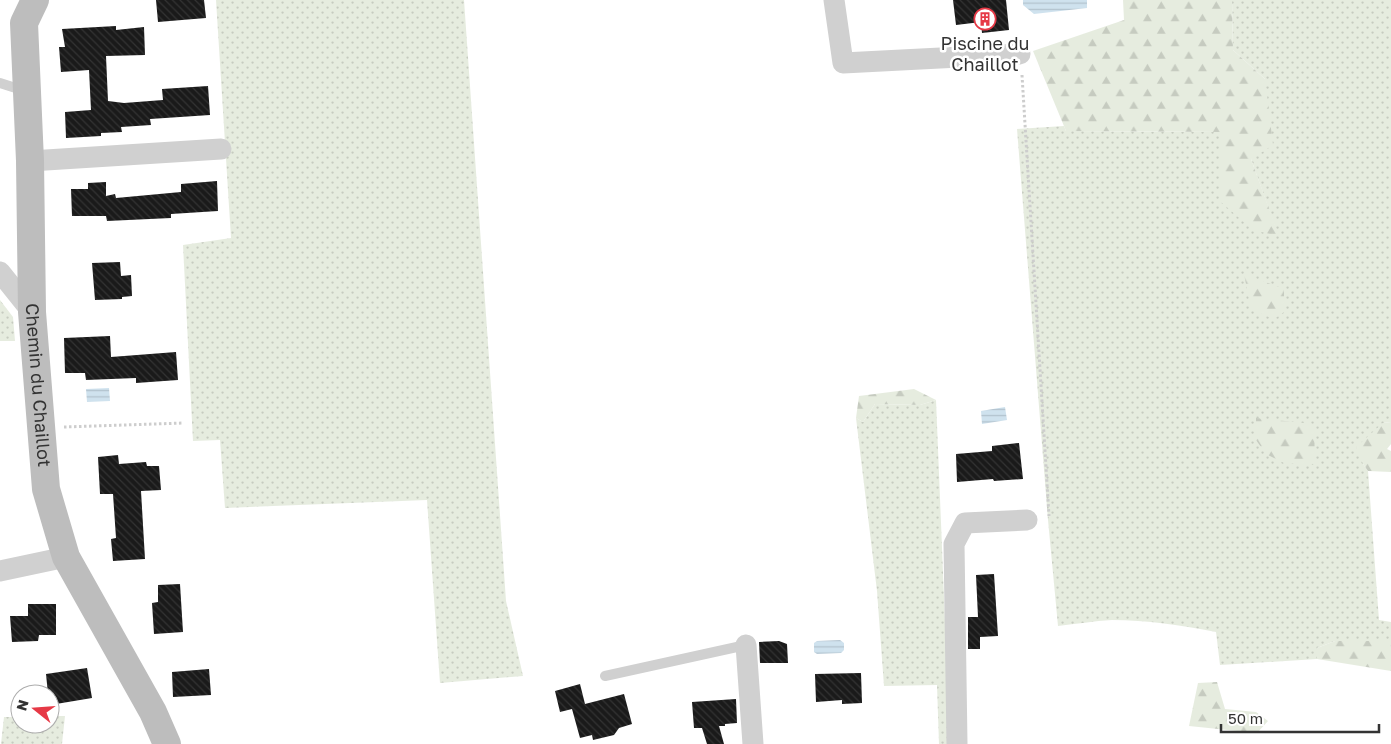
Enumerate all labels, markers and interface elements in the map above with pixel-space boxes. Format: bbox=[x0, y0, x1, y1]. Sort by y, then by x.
building icon: Piscine du Chaillot bbox=[973, 7, 997, 31]
place label: Piscine du Chaillot bbox=[941, 32, 1029, 75]
street label: Chemin du Chaillot bbox=[22, 303, 56, 468]
north arrow bbox=[10, 684, 60, 734]
text: N bbox=[12, 697, 32, 713]
scale bar bbox=[1221, 702, 1378, 734]
text: 50 m bbox=[1228, 709, 1263, 727]

